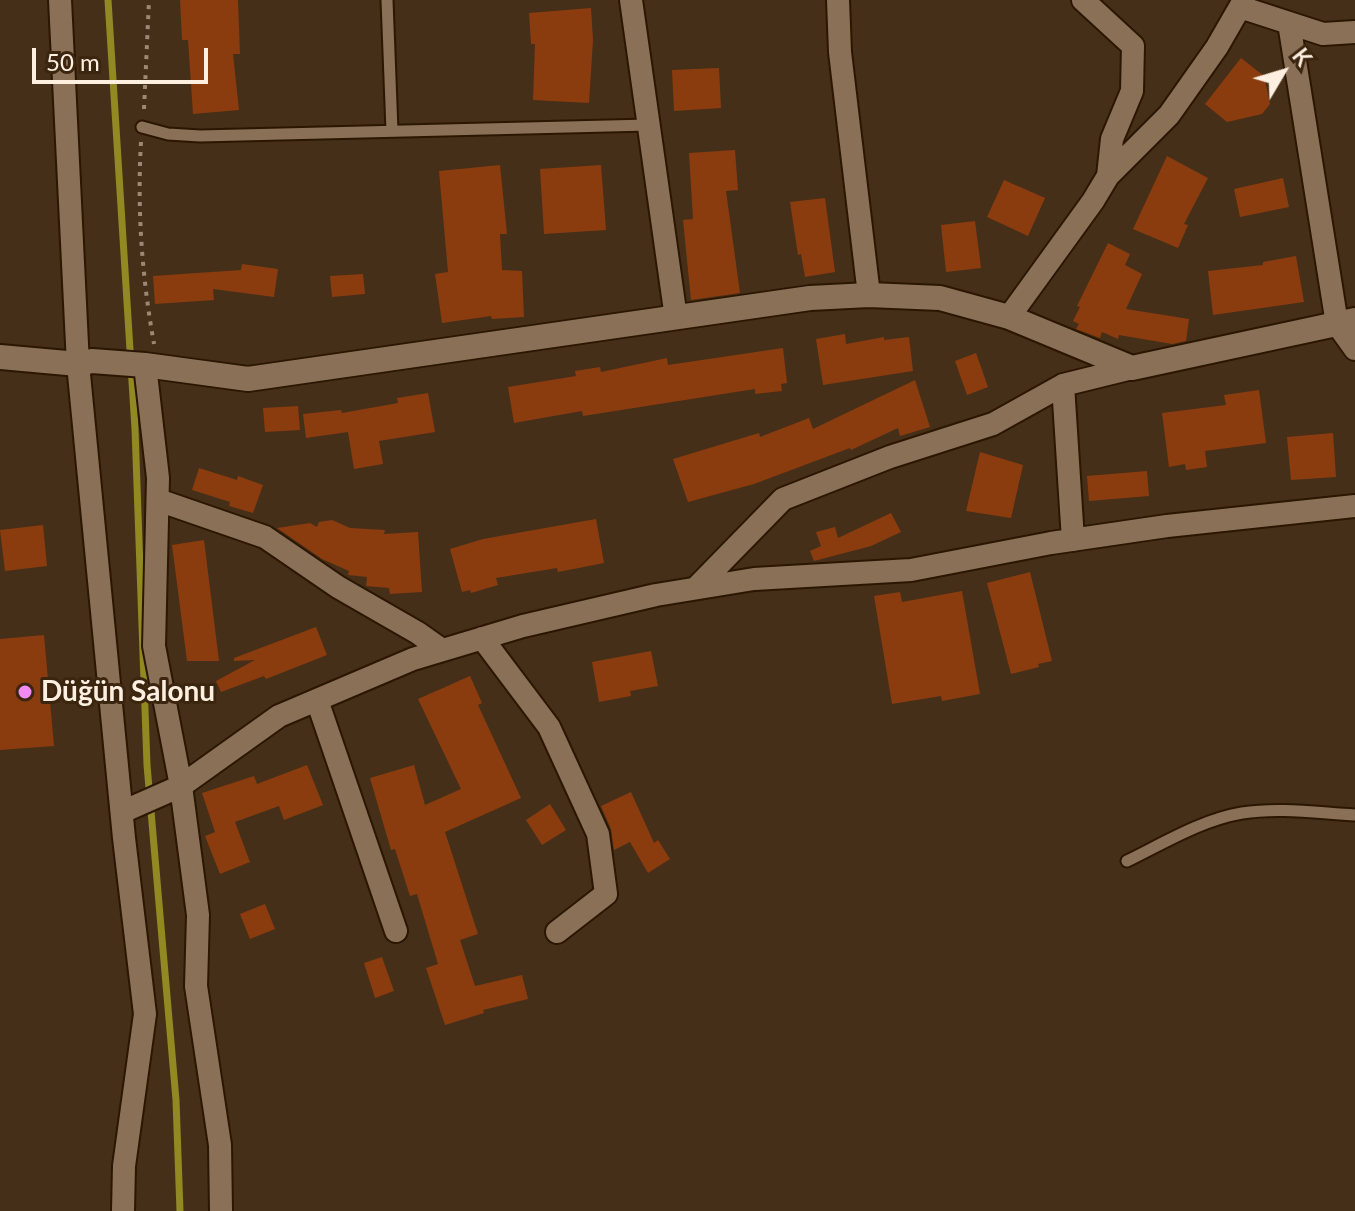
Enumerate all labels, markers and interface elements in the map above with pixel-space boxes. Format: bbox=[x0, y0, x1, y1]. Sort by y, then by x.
scale bar bbox=[36, 32, 212, 82]
north arrow bbox=[1243, 32, 1323, 112]
text: K bbox=[1287, 43, 1318, 71]
text: 50 m bbox=[46, 47, 100, 76]
place label: Düğün Salonu bbox=[41, 675, 215, 709]
marker: Düğün Salonu bbox=[16, 683, 34, 701]

